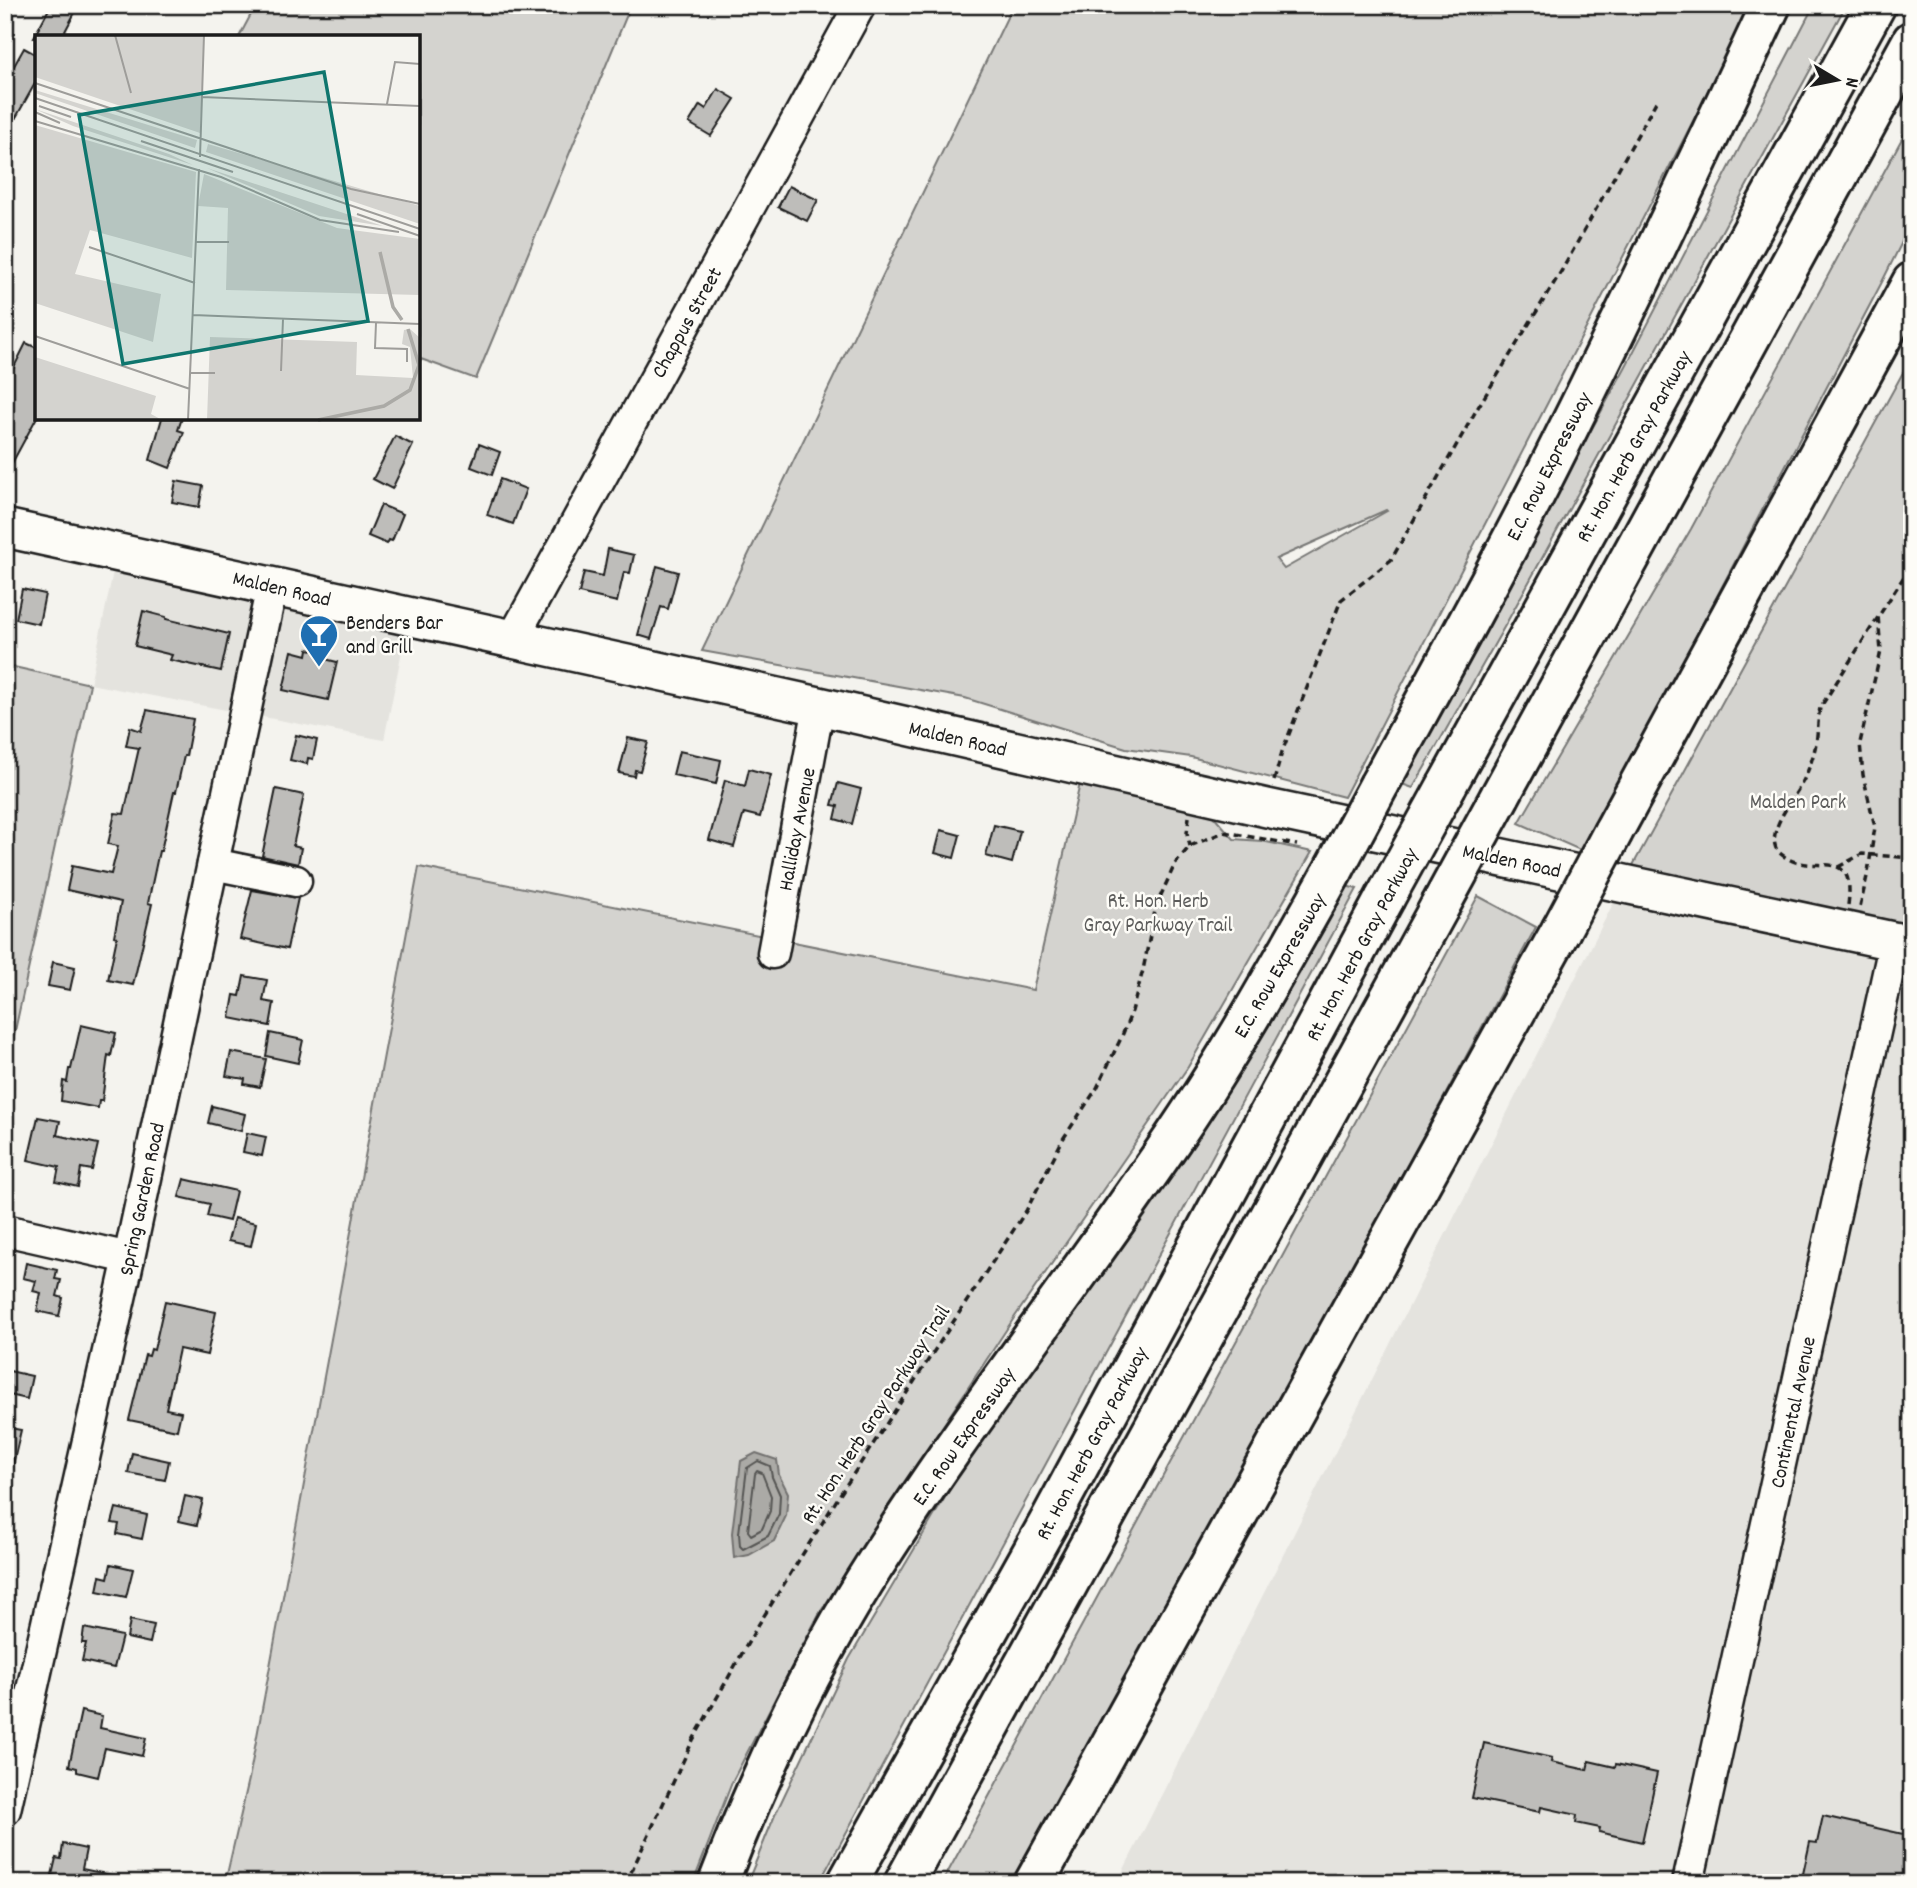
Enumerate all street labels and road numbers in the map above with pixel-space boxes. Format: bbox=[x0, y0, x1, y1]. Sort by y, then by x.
street label: Chappus Street bbox=[646, 262, 732, 384]
street label: Rt. Hon. Herb Gray Parkway bbox=[1570, 346, 1701, 549]
street label: E.C. Row Expressway bbox=[1500, 387, 1601, 547]
street label: Malden Road bbox=[229, 565, 333, 617]
street label: Malden Road bbox=[905, 715, 1009, 767]
street label: Halliday Avenue bbox=[772, 765, 826, 894]
street label: Malden Road bbox=[1459, 838, 1563, 888]
street label: Rt. Hon. Herb Gray Parkway bbox=[1300, 843, 1428, 1047]
street label: E.C. Row Expressway bbox=[1228, 888, 1336, 1045]
street label: Spring Garden Road bbox=[113, 1120, 175, 1279]
street label: Rt. Hon. Herb Gray Parkway Trail bbox=[796, 1301, 960, 1531]
street label: Continental Avenue bbox=[1764, 1334, 1826, 1491]
street label: Rt. Hon. Herb Gray Parkway bbox=[1030, 1342, 1158, 1546]
street label: E.C. Row Expressway bbox=[906, 1362, 1025, 1513]

